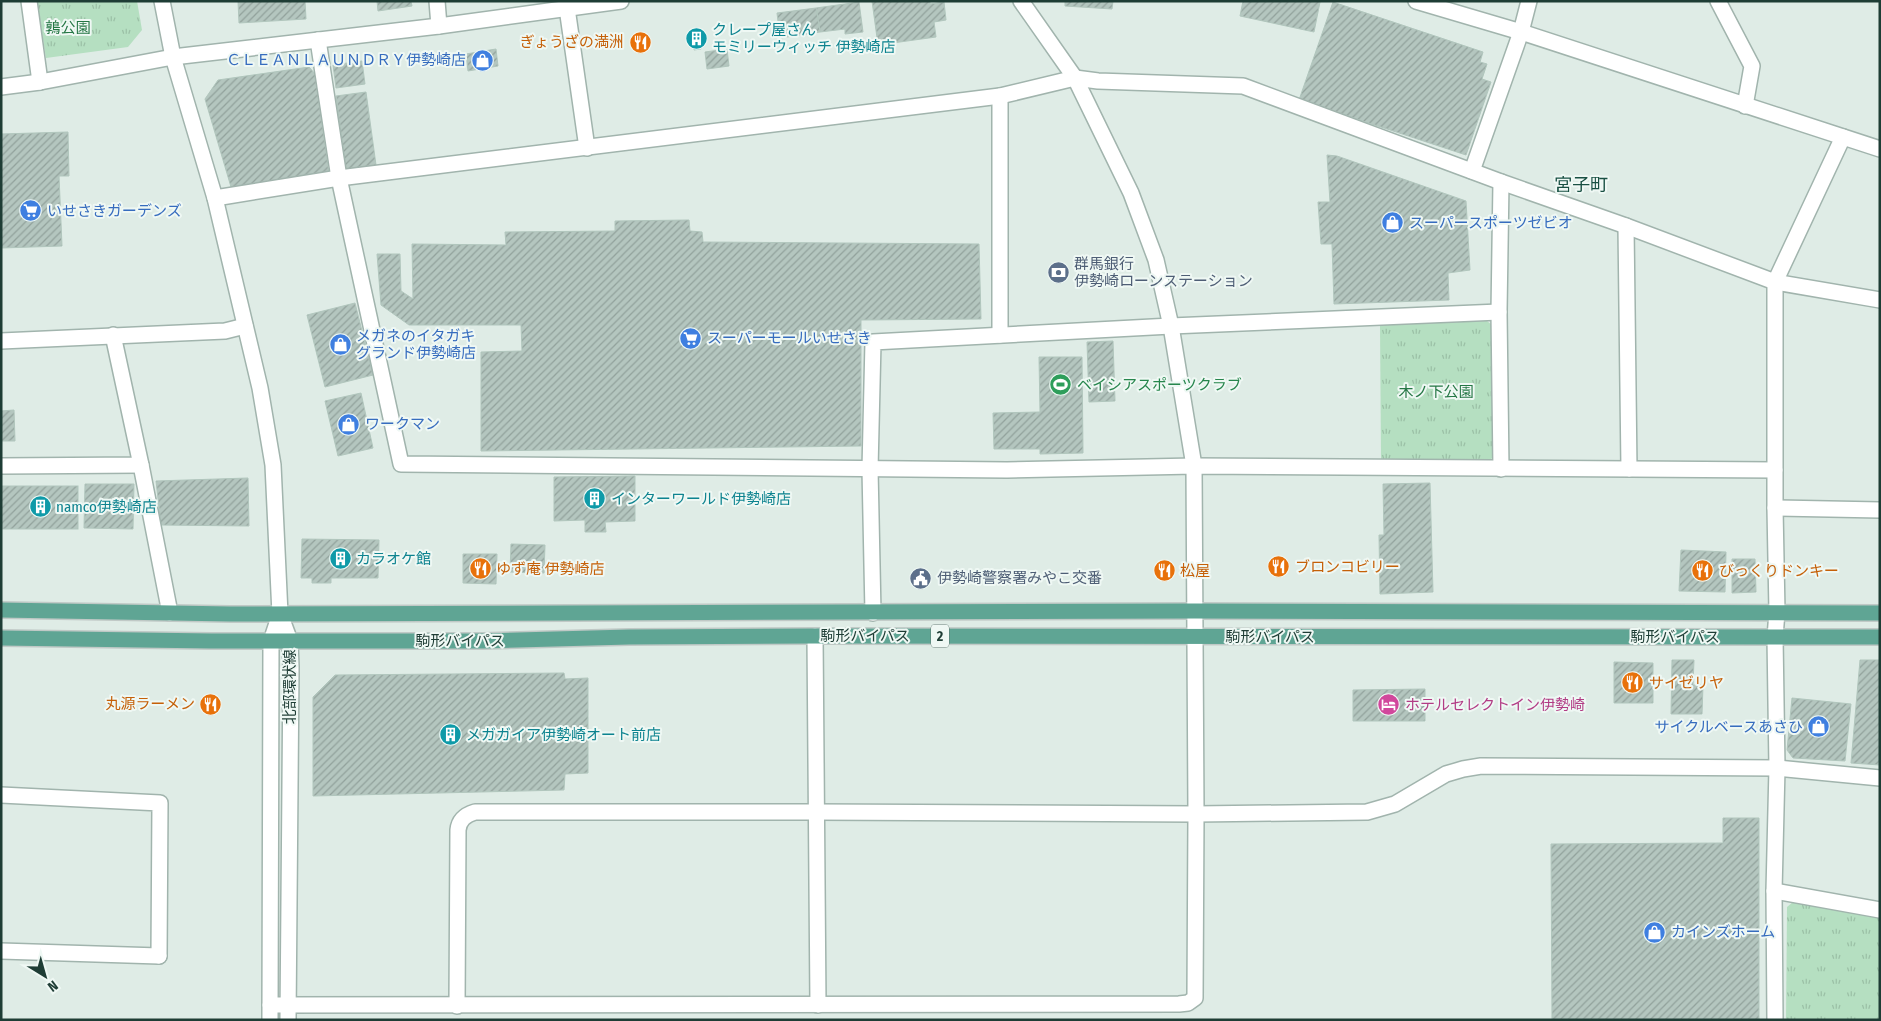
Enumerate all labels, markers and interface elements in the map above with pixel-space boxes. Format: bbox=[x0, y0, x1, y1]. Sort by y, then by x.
park label: 鶉公園 bbox=[45, 19, 91, 37]
place label: クレープ屋さん モミリーウィッチ 伊勢崎店 bbox=[712, 21, 896, 56]
building icon: クレープ屋さん モミリーウィッチ 伊勢崎店 bbox=[684, 27, 708, 51]
restaurant icon: ぎょうざの満洲 bbox=[628, 30, 652, 54]
place label: ぎょうざの満洲 bbox=[520, 33, 624, 51]
shop icon: ＣＬＥＡＮＬＡＵＮＤＲＹ伊勢崎店 bbox=[470, 48, 494, 72]
place label: ＣＬＥＡＮＬＡＵＮＤＲＹ伊勢崎店 bbox=[226, 51, 466, 69]
district label: 宮子町 bbox=[1554, 174, 1608, 196]
supermarket icon: いせさきガーデンズ bbox=[19, 199, 43, 223]
place label: いせさきガーデンズ bbox=[47, 202, 182, 220]
shop icon: スーパースポーツゼビオ bbox=[1381, 211, 1405, 235]
place label: スーパースポーツゼビオ bbox=[1409, 214, 1573, 232]
place label: 群馬銀行 伊勢崎ローンステーション bbox=[1074, 255, 1253, 290]
bank icon: 群馬銀行 伊勢崎ローンステーション bbox=[1046, 261, 1070, 285]
supermarket icon: スーパーモールいせさき bbox=[679, 326, 703, 350]
place label: メガネのイタガキ グランド伊勢崎店 bbox=[356, 327, 476, 362]
place label: スーパーモールいせさき bbox=[707, 329, 872, 347]
shop icon: メガネのイタガキ グランド伊勢崎店 bbox=[328, 333, 352, 357]
sports icon: ベイシアスポーツクラブ bbox=[1049, 373, 1073, 397]
place label: ベイシアスポーツクラブ bbox=[1077, 376, 1242, 394]
park label: 木ノ下公園 bbox=[1398, 383, 1474, 401]
shop icon: ワークマン bbox=[337, 412, 361, 436]
place label: ワークマン bbox=[365, 415, 440, 433]
building icon: インターワールド伊勢崎店 bbox=[583, 487, 607, 511]
place label: インターワールド伊勢崎店 bbox=[611, 490, 791, 508]
building icon: namco伊勢崎店 bbox=[28, 495, 52, 519]
place label: namco伊勢崎店 bbox=[56, 498, 157, 516]
building icon: カラオケ館 bbox=[328, 547, 352, 571]
place label: カラオケ館 bbox=[356, 550, 431, 568]
restaurant icon: ブロンコビリー bbox=[1267, 555, 1291, 579]
restaurant icon: ゆず庵 伊勢崎店 bbox=[468, 557, 492, 581]
place label: ブロンコビリー bbox=[1295, 558, 1400, 576]
restaurant icon: 松屋 bbox=[1152, 559, 1176, 583]
restaurant icon: びっくりドンキー bbox=[1691, 559, 1715, 583]
place label: ゆず庵 伊勢崎店 bbox=[496, 560, 605, 578]
place label: 松屋 bbox=[1180, 562, 1210, 580]
place label: びっくりドンキー bbox=[1719, 562, 1839, 580]
public building icon: 伊勢崎警察署みやこ交番 bbox=[909, 566, 933, 590]
place label: 伊勢崎警察署みやこ交番 bbox=[937, 569, 1102, 587]
road number: 2 bbox=[931, 624, 949, 648]
street label: 駒形バイパス bbox=[820, 627, 910, 645]
street label: 駒形バイパス bbox=[1225, 628, 1315, 646]
street label: 駒形バイパス bbox=[1630, 628, 1720, 646]
street label: 駒形バイパス bbox=[415, 632, 505, 650]
street label: 北部環状線 bbox=[281, 649, 299, 725]
restaurant icon: サイゼリヤ bbox=[1621, 671, 1645, 695]
place label: サイゼリヤ bbox=[1649, 674, 1724, 692]
restaurant icon: 丸源ラーメン bbox=[199, 692, 223, 716]
hotel icon: ホテルセレクトイン伊勢崎 bbox=[1377, 693, 1401, 717]
place label: 丸源ラーメン bbox=[106, 695, 195, 713]
place label: ホテルセレクトイン伊勢崎 bbox=[1405, 696, 1585, 714]
shop icon: サイクルベースあさひ bbox=[1807, 715, 1831, 739]
place label: サイクルベースあさひ bbox=[1654, 718, 1803, 736]
building icon: メガガイア伊勢崎オート前店 bbox=[438, 723, 462, 747]
place label: メガガイア伊勢崎オート前店 bbox=[466, 726, 661, 744]
shop icon: カインズホーム bbox=[1643, 920, 1667, 944]
place label: カインズホーム bbox=[1671, 923, 1775, 941]
north arrow bbox=[20, 951, 70, 1001]
text: N bbox=[44, 977, 61, 995]

